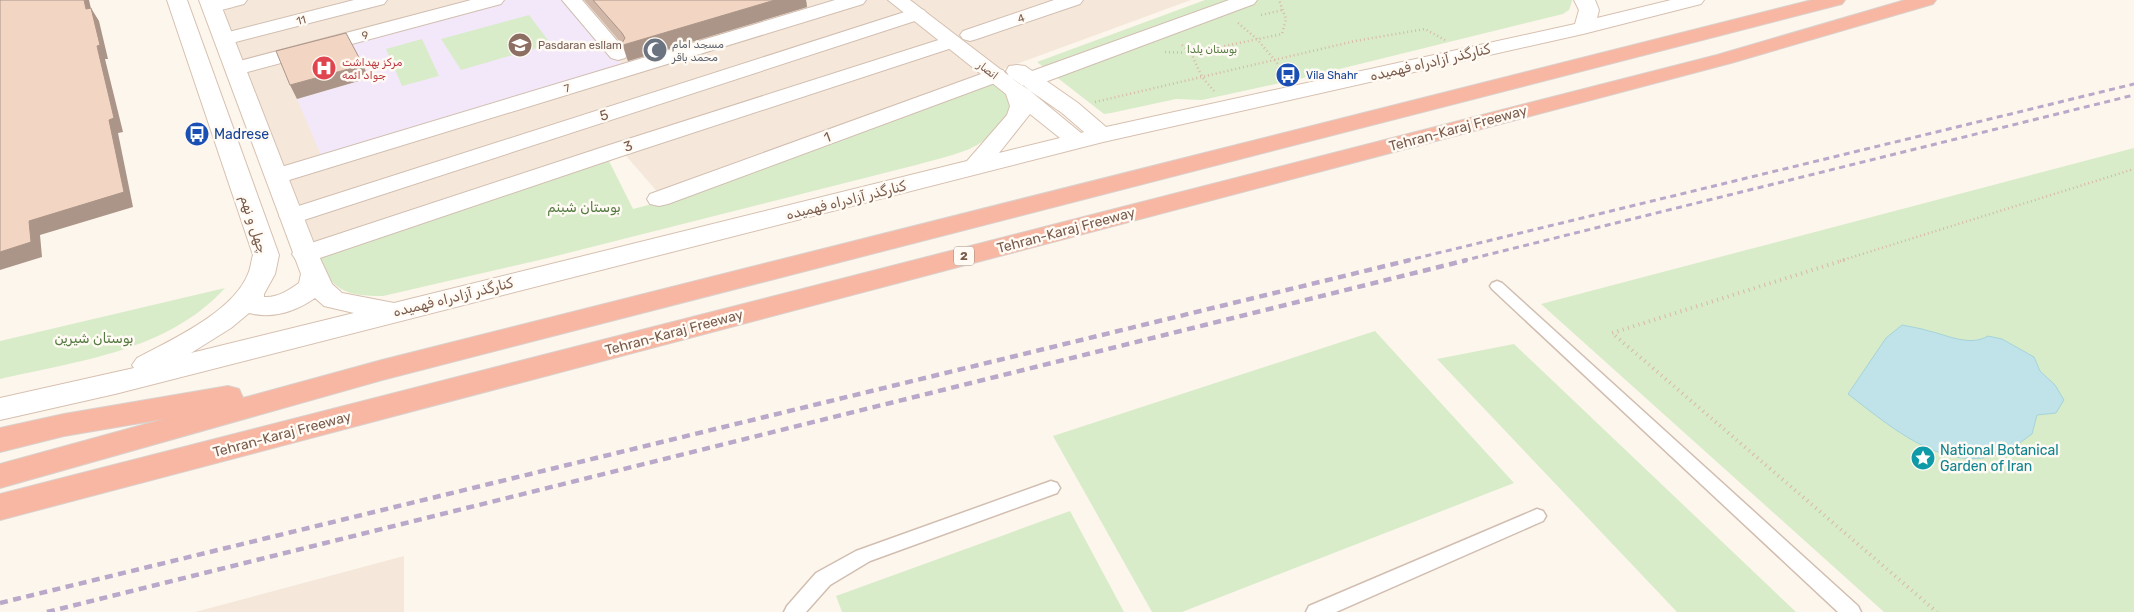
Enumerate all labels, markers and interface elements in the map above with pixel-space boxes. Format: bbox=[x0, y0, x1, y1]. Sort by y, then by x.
street label: 4 bbox=[1016, 11, 1027, 26]
street label: 11 bbox=[295, 13, 307, 28]
street label: 9 bbox=[360, 28, 370, 43]
school or university icon: Pasdaran esllam bbox=[507, 32, 533, 58]
mosque icon: مسجد امام محمد باقر bbox=[642, 37, 668, 63]
place label: مسجد امام محمد باقر bbox=[671, 38, 724, 64]
place label: Pasdaran esllam bbox=[538, 39, 622, 52]
street label: کنارگذر آزادراه فهمیده bbox=[1368, 40, 1493, 85]
park label: بوستان یلدا bbox=[1187, 43, 1237, 57]
hospital icon: مرکز بهداشت جواد ائمه bbox=[311, 55, 337, 81]
place label: مرکز بهداشت جواد ائمه bbox=[342, 56, 402, 83]
street label: انصار bbox=[974, 58, 1001, 82]
bus stop icon: Vila Shahr bbox=[1275, 62, 1301, 88]
place label: Vila Shahr bbox=[1306, 69, 1359, 82]
street label: 7 bbox=[563, 81, 572, 96]
street label: Tehran-Karaj Freeway bbox=[1387, 102, 1529, 155]
street label: 5 bbox=[598, 106, 611, 125]
bus stop icon: Madrese bbox=[184, 121, 210, 147]
place label: Madrese bbox=[214, 126, 269, 143]
street label: 1 bbox=[821, 128, 833, 146]
street label: 3 bbox=[622, 137, 635, 156]
street label: کنارگذر آزادراه فهمیده bbox=[784, 177, 909, 224]
street label: چهل و نهم bbox=[236, 193, 271, 256]
park label: بوستان شبنم bbox=[547, 199, 621, 216]
street label: Tehran-Karaj Freeway bbox=[995, 204, 1137, 257]
road number: 2 bbox=[954, 247, 974, 266]
street label: کنارگذر آزادراه فهمیده bbox=[391, 274, 516, 321]
street label: Tehran-Karaj Freeway bbox=[603, 306, 745, 359]
park label: بوستان شیرین bbox=[54, 330, 134, 347]
street label: Tehran-Karaj Freeway bbox=[211, 408, 353, 461]
place label: National Botanical Garden of Iran bbox=[1940, 442, 2059, 475]
place icon: National Botanical Garden of Iran bbox=[1910, 445, 1936, 471]

